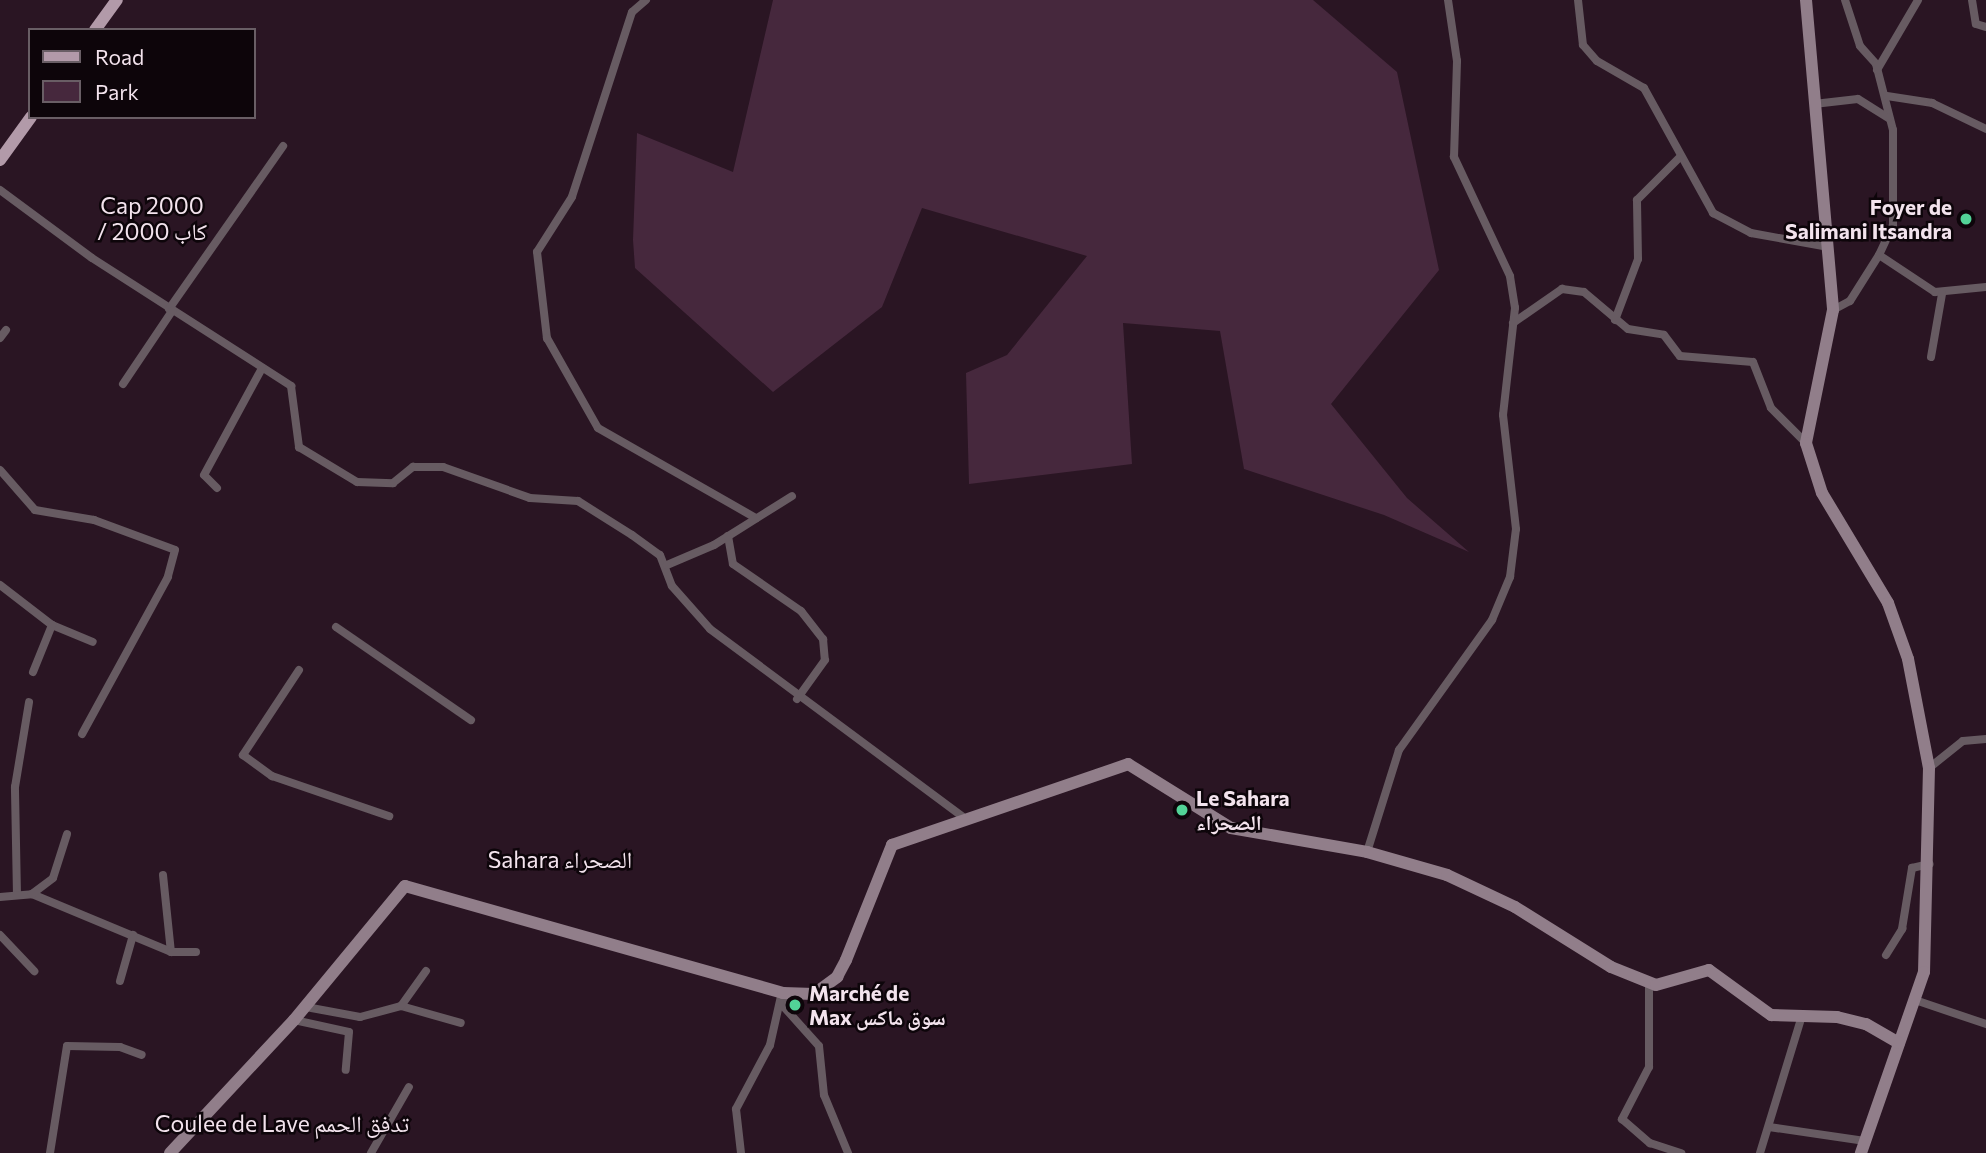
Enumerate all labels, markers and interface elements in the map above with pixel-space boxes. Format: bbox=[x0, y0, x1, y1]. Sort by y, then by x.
legend bbox=[28, 28, 256, 119]
text: Road bbox=[95, 44, 144, 69]
text: Park bbox=[95, 79, 139, 104]
district label: Cap 2000 / كاب 2000 bbox=[93, 191, 211, 245]
place label: Foyer de Salimani Itsandra bbox=[1785, 194, 1952, 244]
marker: Foyer de Salimani Itsandra bbox=[1958, 211, 1974, 227]
place label: Le Sahara الصحراء bbox=[1196, 785, 1290, 835]
marker: Le Sahara الصحراء bbox=[1174, 802, 1190, 818]
district label: Sahara الصحراء bbox=[488, 845, 632, 873]
place label: Marché de Max سوق ماكس bbox=[809, 980, 946, 1030]
marker: Marché de Max سوق ماكس bbox=[787, 997, 803, 1013]
district label: Coulee de Lave تدفق الحمم bbox=[155, 1109, 409, 1137]

